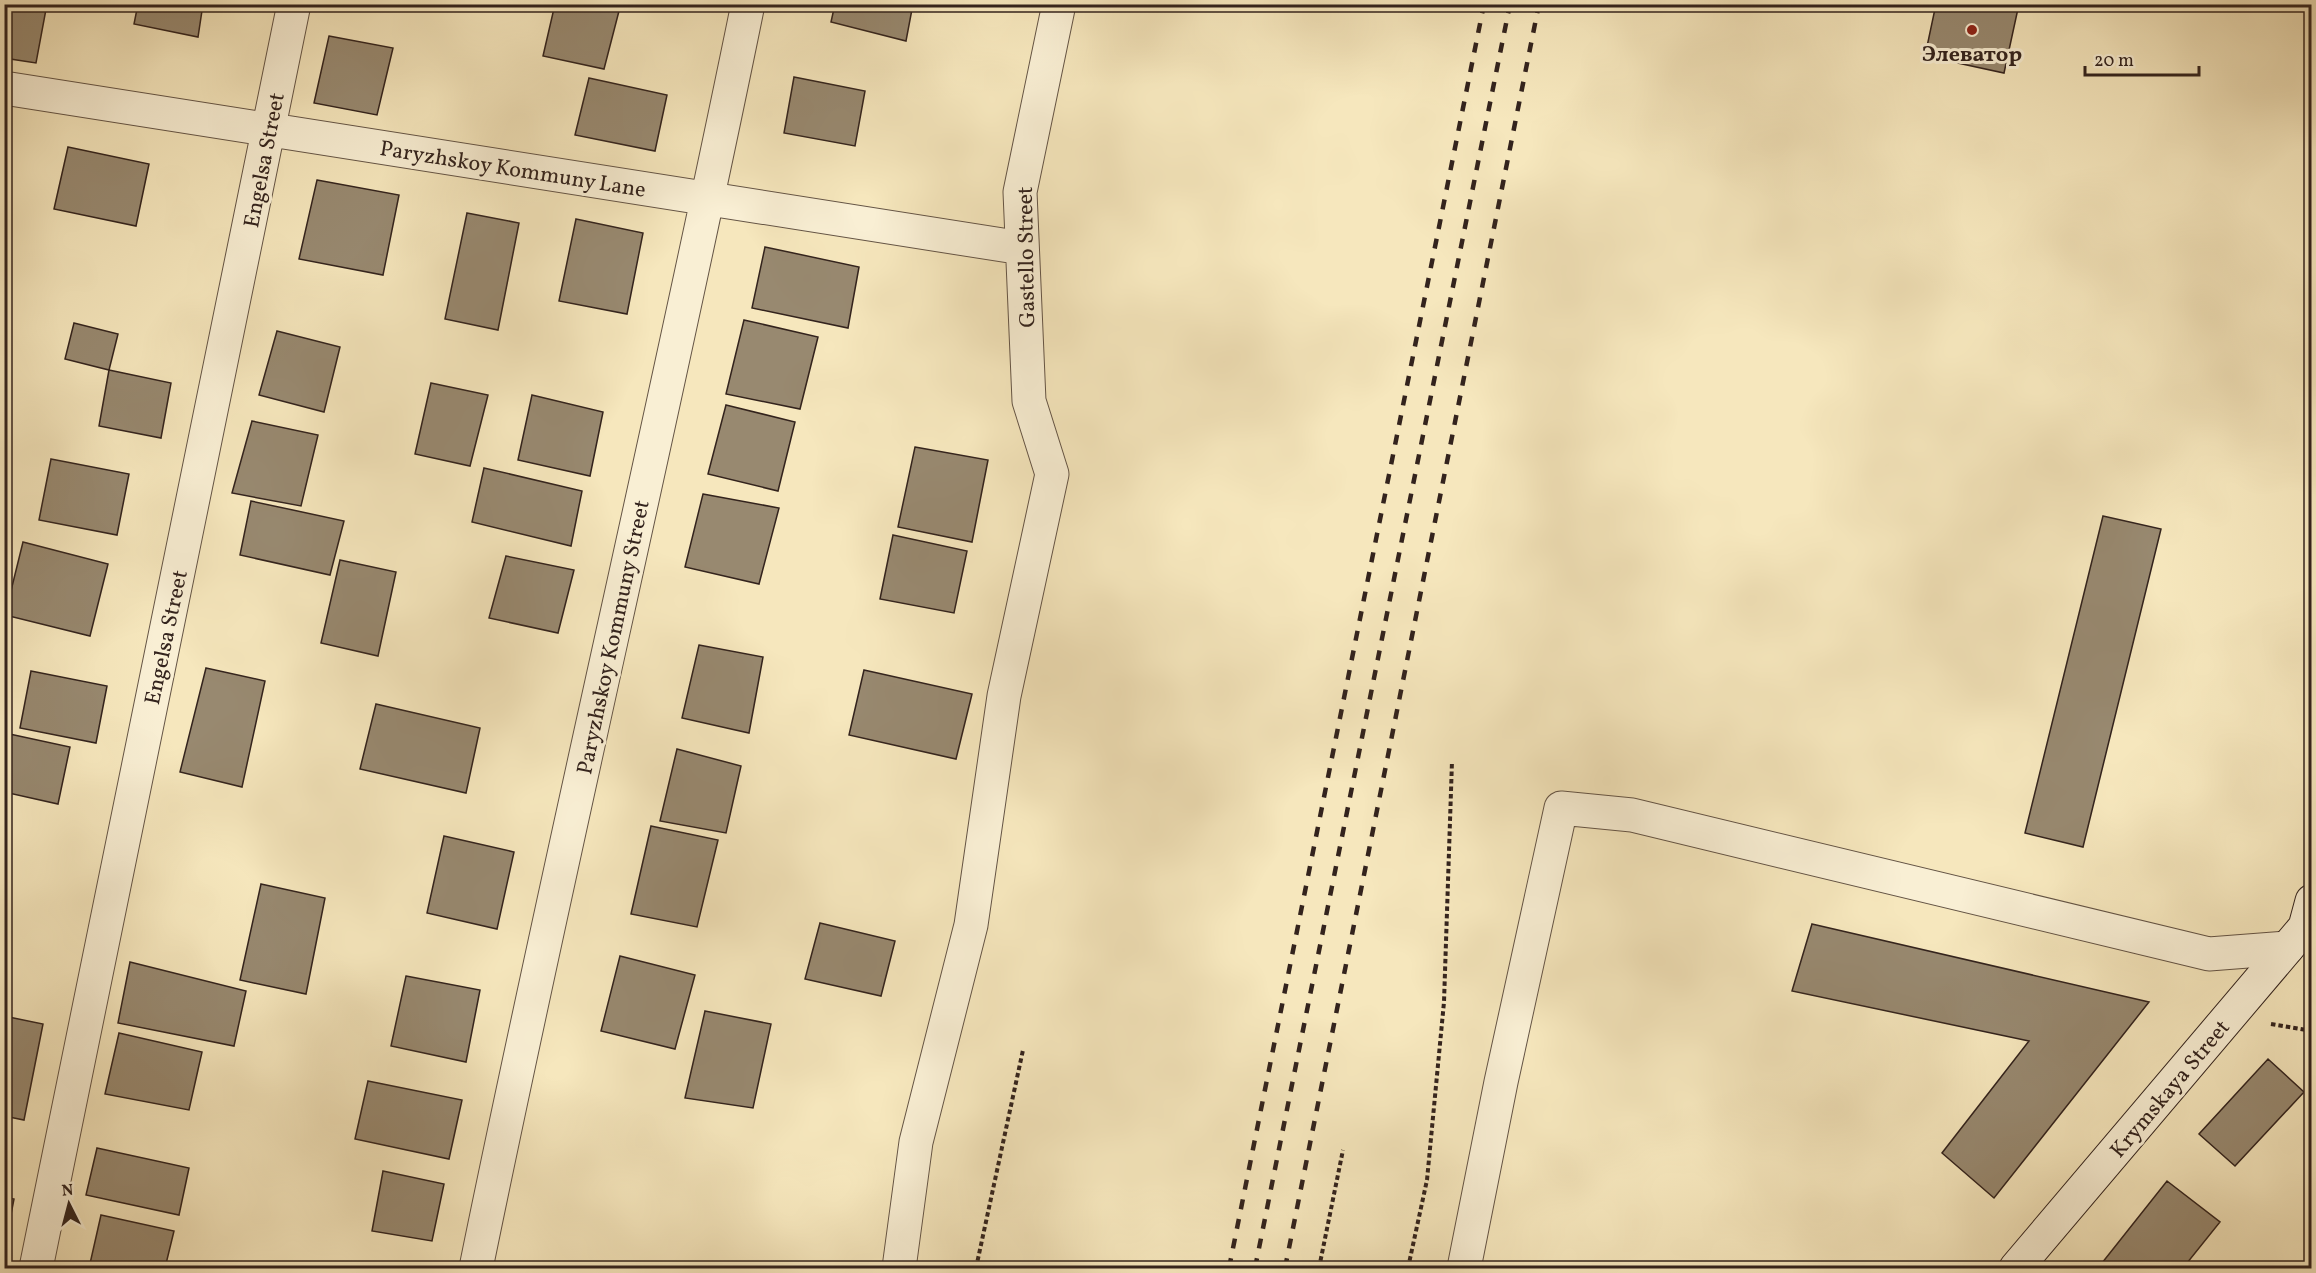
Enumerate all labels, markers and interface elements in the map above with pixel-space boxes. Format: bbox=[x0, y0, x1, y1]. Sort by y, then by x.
marker: Элеватор bbox=[1965, 23, 1979, 37]
scale bar bbox=[2085, 39, 2199, 77]
place label: Элеватор bbox=[1922, 40, 2022, 71]
text: 20 m bbox=[2094, 49, 2134, 74]
street label: Engelsa Street bbox=[237, 90, 294, 231]
street label: Paryzhskoy Kommuny Lane bbox=[377, 134, 648, 207]
street label: Gastello Street bbox=[1011, 186, 1044, 328]
street label: Paryzhskoy Kommuny Street bbox=[570, 497, 659, 778]
street label: Engelsa Street bbox=[138, 567, 197, 708]
street label: Krymskaya Street bbox=[2104, 1014, 2238, 1166]
north arrow bbox=[39, 1174, 99, 1234]
text: N bbox=[61, 1179, 75, 1203]

